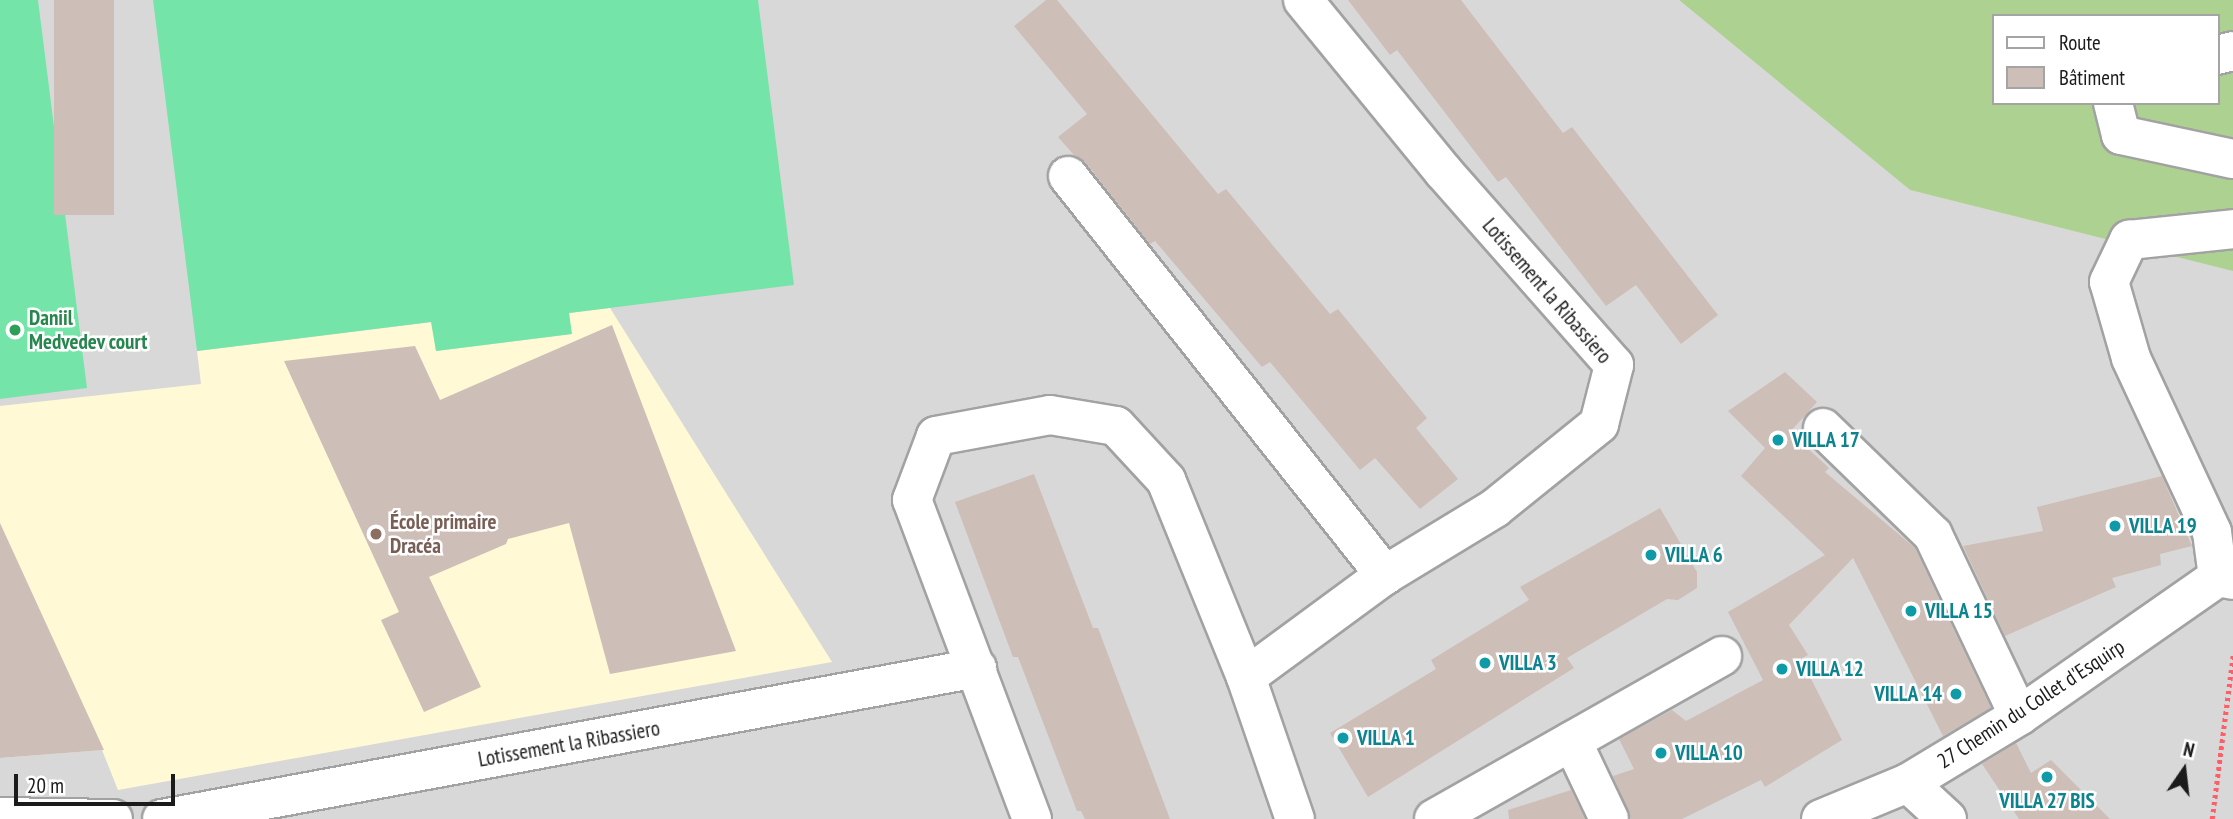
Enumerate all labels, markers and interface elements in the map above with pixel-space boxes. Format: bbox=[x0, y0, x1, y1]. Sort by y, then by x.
legend bbox=[1992, 14, 2219, 105]
text: Route bbox=[2059, 29, 2101, 56]
text: Bâtiment bbox=[2059, 64, 2125, 91]
street label: Lotissement la Ribassiero bbox=[1477, 213, 1617, 369]
place label: Daniil Medvedev court bbox=[29, 305, 148, 355]
marker: Daniil Medvedev court bbox=[7, 322, 23, 338]
place label: VILLA 17 bbox=[1792, 427, 1861, 453]
marker: VILLA 17 bbox=[1770, 432, 1786, 448]
place label: École primaire Dracéa bbox=[390, 509, 497, 559]
place label: VILLA 19 bbox=[2129, 513, 2198, 539]
marker: VILLA 19 bbox=[2107, 518, 2123, 534]
marker: École primaire Dracéa bbox=[368, 526, 384, 542]
place label: VILLA 6 bbox=[1665, 542, 1723, 568]
marker: VILLA 6 bbox=[1643, 547, 1659, 563]
place label: VILLA 15 bbox=[1925, 598, 1994, 624]
marker: VILLA 15 bbox=[1903, 603, 1919, 619]
street label: 27 Chemin du Collet d'Esquirp bbox=[1932, 634, 2130, 774]
place label: VILLA 3 bbox=[1499, 650, 1557, 676]
marker: VILLA 3 bbox=[1477, 655, 1493, 671]
place label: VILLA 12 bbox=[1796, 656, 1865, 682]
marker: VILLA 12 bbox=[1774, 661, 1790, 677]
place label: VILLA 14 bbox=[1873, 681, 1942, 707]
marker: VILLA 14 bbox=[1948, 686, 1964, 702]
street label: Lotissement la Ribassiero bbox=[476, 716, 662, 772]
place label: VILLA 1 bbox=[1357, 725, 1415, 751]
marker: VILLA 1 bbox=[1335, 730, 1351, 746]
north arrow bbox=[2149, 735, 2219, 805]
text: N bbox=[2181, 737, 2197, 763]
place label: VILLA 10 bbox=[1675, 740, 1744, 766]
marker: VILLA 10 bbox=[1653, 745, 1669, 761]
scale bar bbox=[18, 760, 178, 804]
marker: VILLA 27 BIS bbox=[2039, 769, 2055, 785]
text: 20 m bbox=[27, 772, 64, 799]
place label: VILLA 27 BIS bbox=[1998, 788, 2096, 814]

